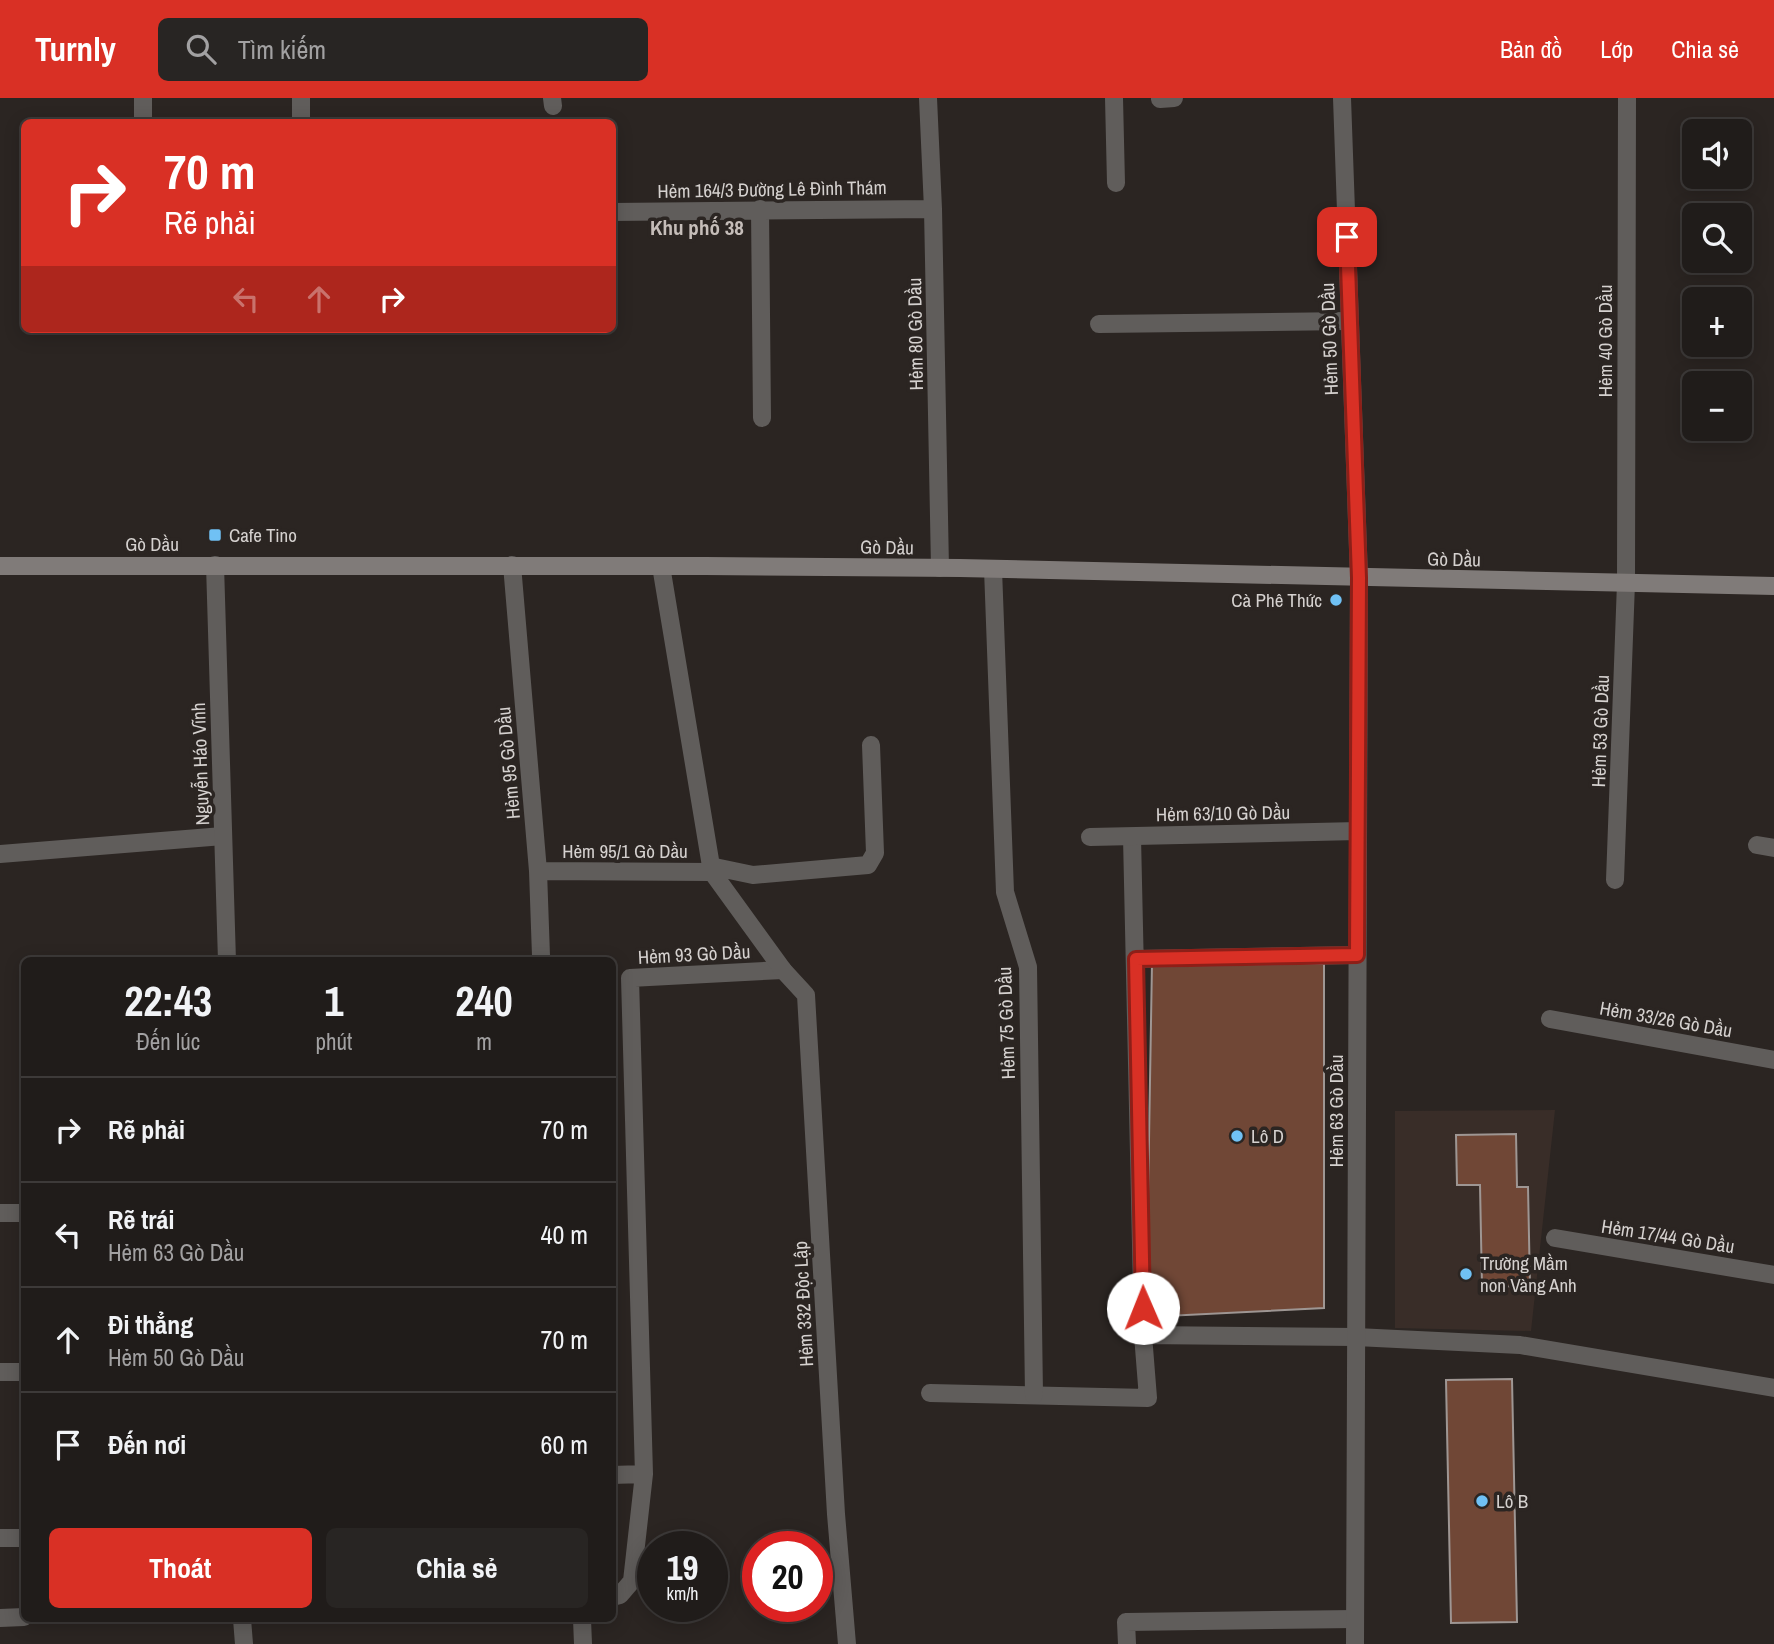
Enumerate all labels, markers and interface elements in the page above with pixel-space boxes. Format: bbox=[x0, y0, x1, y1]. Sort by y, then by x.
search box bbox=[158, 18, 648, 81]
text: Turnly bbox=[35, 27, 116, 71]
icon: search bbox=[182, 30, 220, 68]
text: Tìm kiếm bbox=[238, 32, 326, 67]
text: Bản đồ bbox=[1500, 33, 1562, 65]
text: Lớp bbox=[1600, 33, 1633, 65]
text: Chia sẻ bbox=[1671, 33, 1739, 65]
map controls bbox=[1682, 119, 1752, 441]
button: sound bbox=[1682, 119, 1752, 189]
text: 70 m bbox=[164, 138, 256, 204]
icon: right bbox=[49, 147, 140, 238]
street label: Hẻm 164/3 Đường Lê Đình Thám bbox=[657, 174, 887, 204]
text: Rẽ phải bbox=[164, 201, 256, 244]
button: search bbox=[1682, 203, 1752, 273]
pin bbox=[1317, 207, 1377, 267]
district label: Khu phố 38 bbox=[650, 213, 744, 242]
icon: arrive bbox=[1328, 218, 1366, 256]
street label: Hẻm 80 Gò Dầu bbox=[901, 277, 929, 391]
icon: left bbox=[227, 280, 265, 318]
icon: ahead bbox=[300, 280, 338, 318]
icon: right bbox=[373, 280, 411, 318]
street label: Hẻm 50 Gò Dầu bbox=[1314, 282, 1344, 396]
street label: Hẻm 40 Gò Dầu bbox=[1592, 285, 1618, 397]
button: + bbox=[1682, 287, 1752, 357]
button: − bbox=[1682, 371, 1752, 441]
place label: Cafe Tino bbox=[229, 522, 297, 548]
marker: Cafe Tino bbox=[207, 527, 223, 543]
street label: Gò Dầu bbox=[125, 531, 179, 557]
street label: Gò Dầu bbox=[860, 534, 914, 560]
street label: Gò Dầu bbox=[1427, 546, 1481, 572]
place label: Cà Phê Thức bbox=[1231, 587, 1322, 613]
marker: Cà Phê Thức bbox=[1328, 592, 1344, 608]
street label: Hẻm 53 Gò Dầu bbox=[1585, 674, 1615, 788]
street label: Nguyễn Háo Vĩnh bbox=[185, 702, 215, 826]
street label: Hẻm 95 Gò Dầu bbox=[490, 706, 526, 820]
street label: Hẻm 63/10 Gò Dầu bbox=[1156, 799, 1290, 827]
street label: Hẻm 95/1 Gò Dầu bbox=[562, 838, 688, 864]
street label: Hẻm 93 Gò Dầu bbox=[637, 938, 751, 970]
street label: Hẻm 75 Gò Dầu bbox=[991, 966, 1021, 1080]
text: 22:43 bbox=[124, 973, 212, 1029]
text: 1 bbox=[324, 973, 343, 1029]
text: 240 bbox=[455, 973, 513, 1029]
street label: Hẻm 33/26 Gò Dầu bbox=[1598, 995, 1734, 1043]
text: Đến lúc bbox=[136, 1026, 200, 1057]
text: phút bbox=[315, 1026, 352, 1057]
text: m bbox=[476, 1026, 492, 1057]
street label: Hẻm 63 Gò Dầu bbox=[1323, 1055, 1349, 1167]
icon: right bbox=[49, 1111, 87, 1149]
text: Rẽ phải bbox=[108, 1112, 185, 1147]
text: 70 m bbox=[541, 1112, 588, 1147]
place label: Lô D bbox=[1251, 1123, 1284, 1149]
marker: Lô D bbox=[1229, 1128, 1245, 1144]
text: Rẽ trái bbox=[108, 1202, 174, 1237]
street label: Hẻm 17/44 Gò Dầu bbox=[1600, 1213, 1736, 1259]
icon: left bbox=[49, 1216, 87, 1254]
text: 40 m bbox=[541, 1217, 588, 1252]
text: Hẻm 63 Gò Dầu bbox=[108, 1237, 244, 1268]
street label: Hẻm 332 Độc Lập bbox=[787, 1241, 819, 1367]
place label: Trường Mầm non Vàng Anh bbox=[1480, 1250, 1577, 1298]
marker: Trường Mầm non Vàng Anh bbox=[1458, 1266, 1474, 1282]
position arrow bbox=[1106, 1271, 1180, 1345]
text: Đi thẳng bbox=[108, 1307, 193, 1342]
icon: ahead bbox=[49, 1321, 87, 1359]
text: 70 m bbox=[541, 1322, 588, 1357]
text: Hẻm 50 Gò Dầu bbox=[108, 1342, 244, 1373]
icon: arrive bbox=[49, 1426, 87, 1464]
text: Đến nơi bbox=[108, 1427, 186, 1462]
text: 60 m bbox=[541, 1427, 588, 1462]
place label: Lô B bbox=[1496, 1488, 1528, 1514]
marker: Lô B bbox=[1474, 1493, 1490, 1509]
button: Thoát bbox=[49, 1528, 312, 1608]
button: Chia sẻ bbox=[326, 1528, 588, 1608]
speed limit sign: 20 bbox=[742, 1531, 833, 1622]
text: 19 bbox=[667, 1544, 698, 1591]
text: km/h bbox=[667, 1581, 699, 1606]

